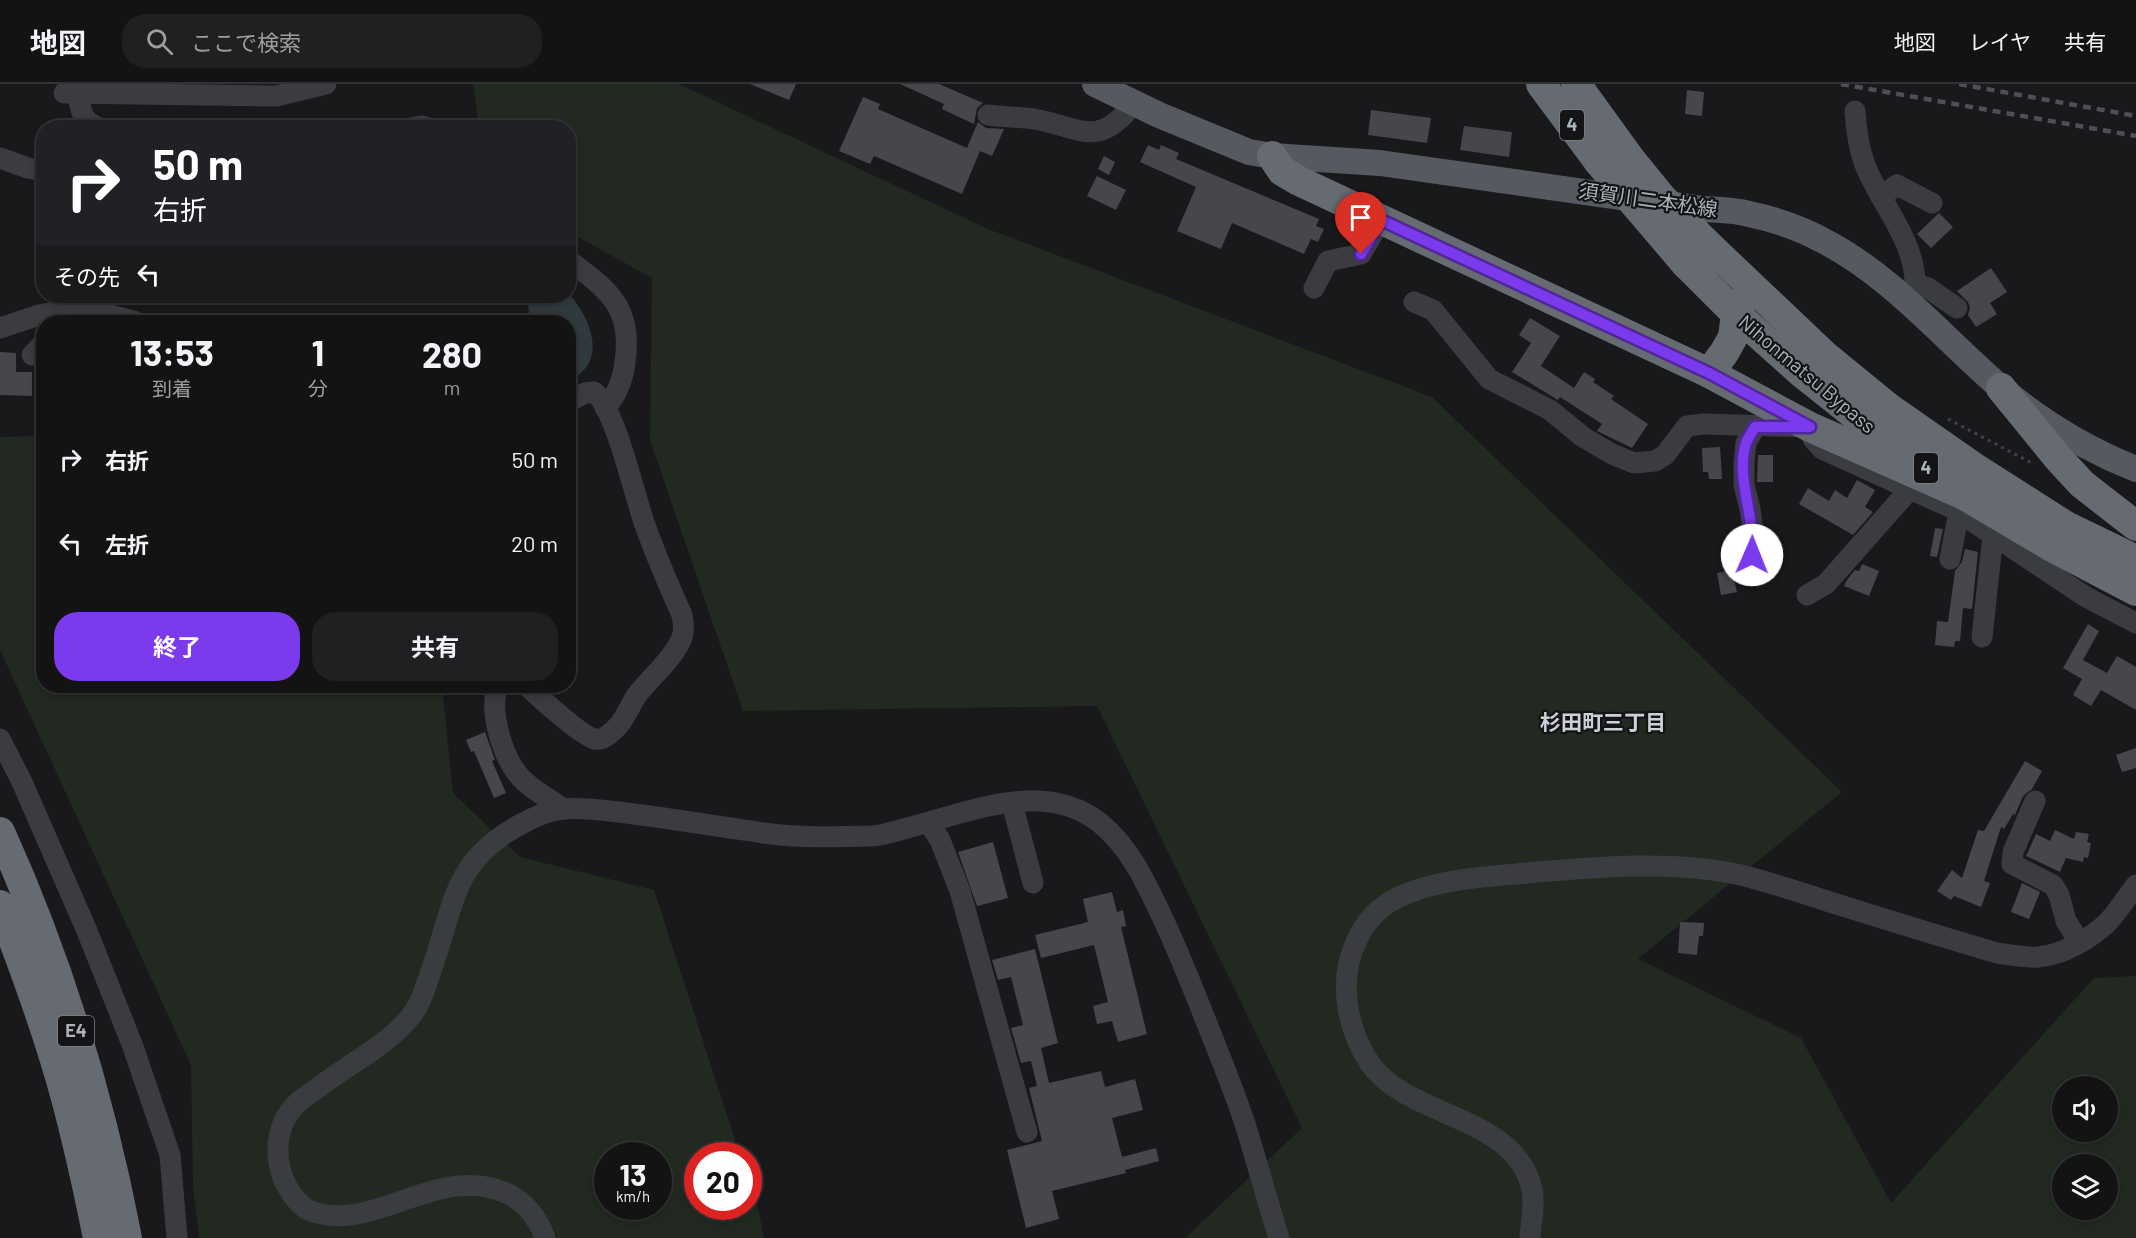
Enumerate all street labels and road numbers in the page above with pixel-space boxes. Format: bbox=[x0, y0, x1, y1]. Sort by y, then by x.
road number: 4 bbox=[1560, 110, 1584, 140]
street label: 須賀川二本松線 bbox=[1577, 177, 1719, 221]
street label: Nihonmatsu Bypass bbox=[1734, 309, 1881, 437]
road number: 4 bbox=[1914, 453, 1938, 483]
road number: E4 bbox=[58, 1016, 94, 1046]

